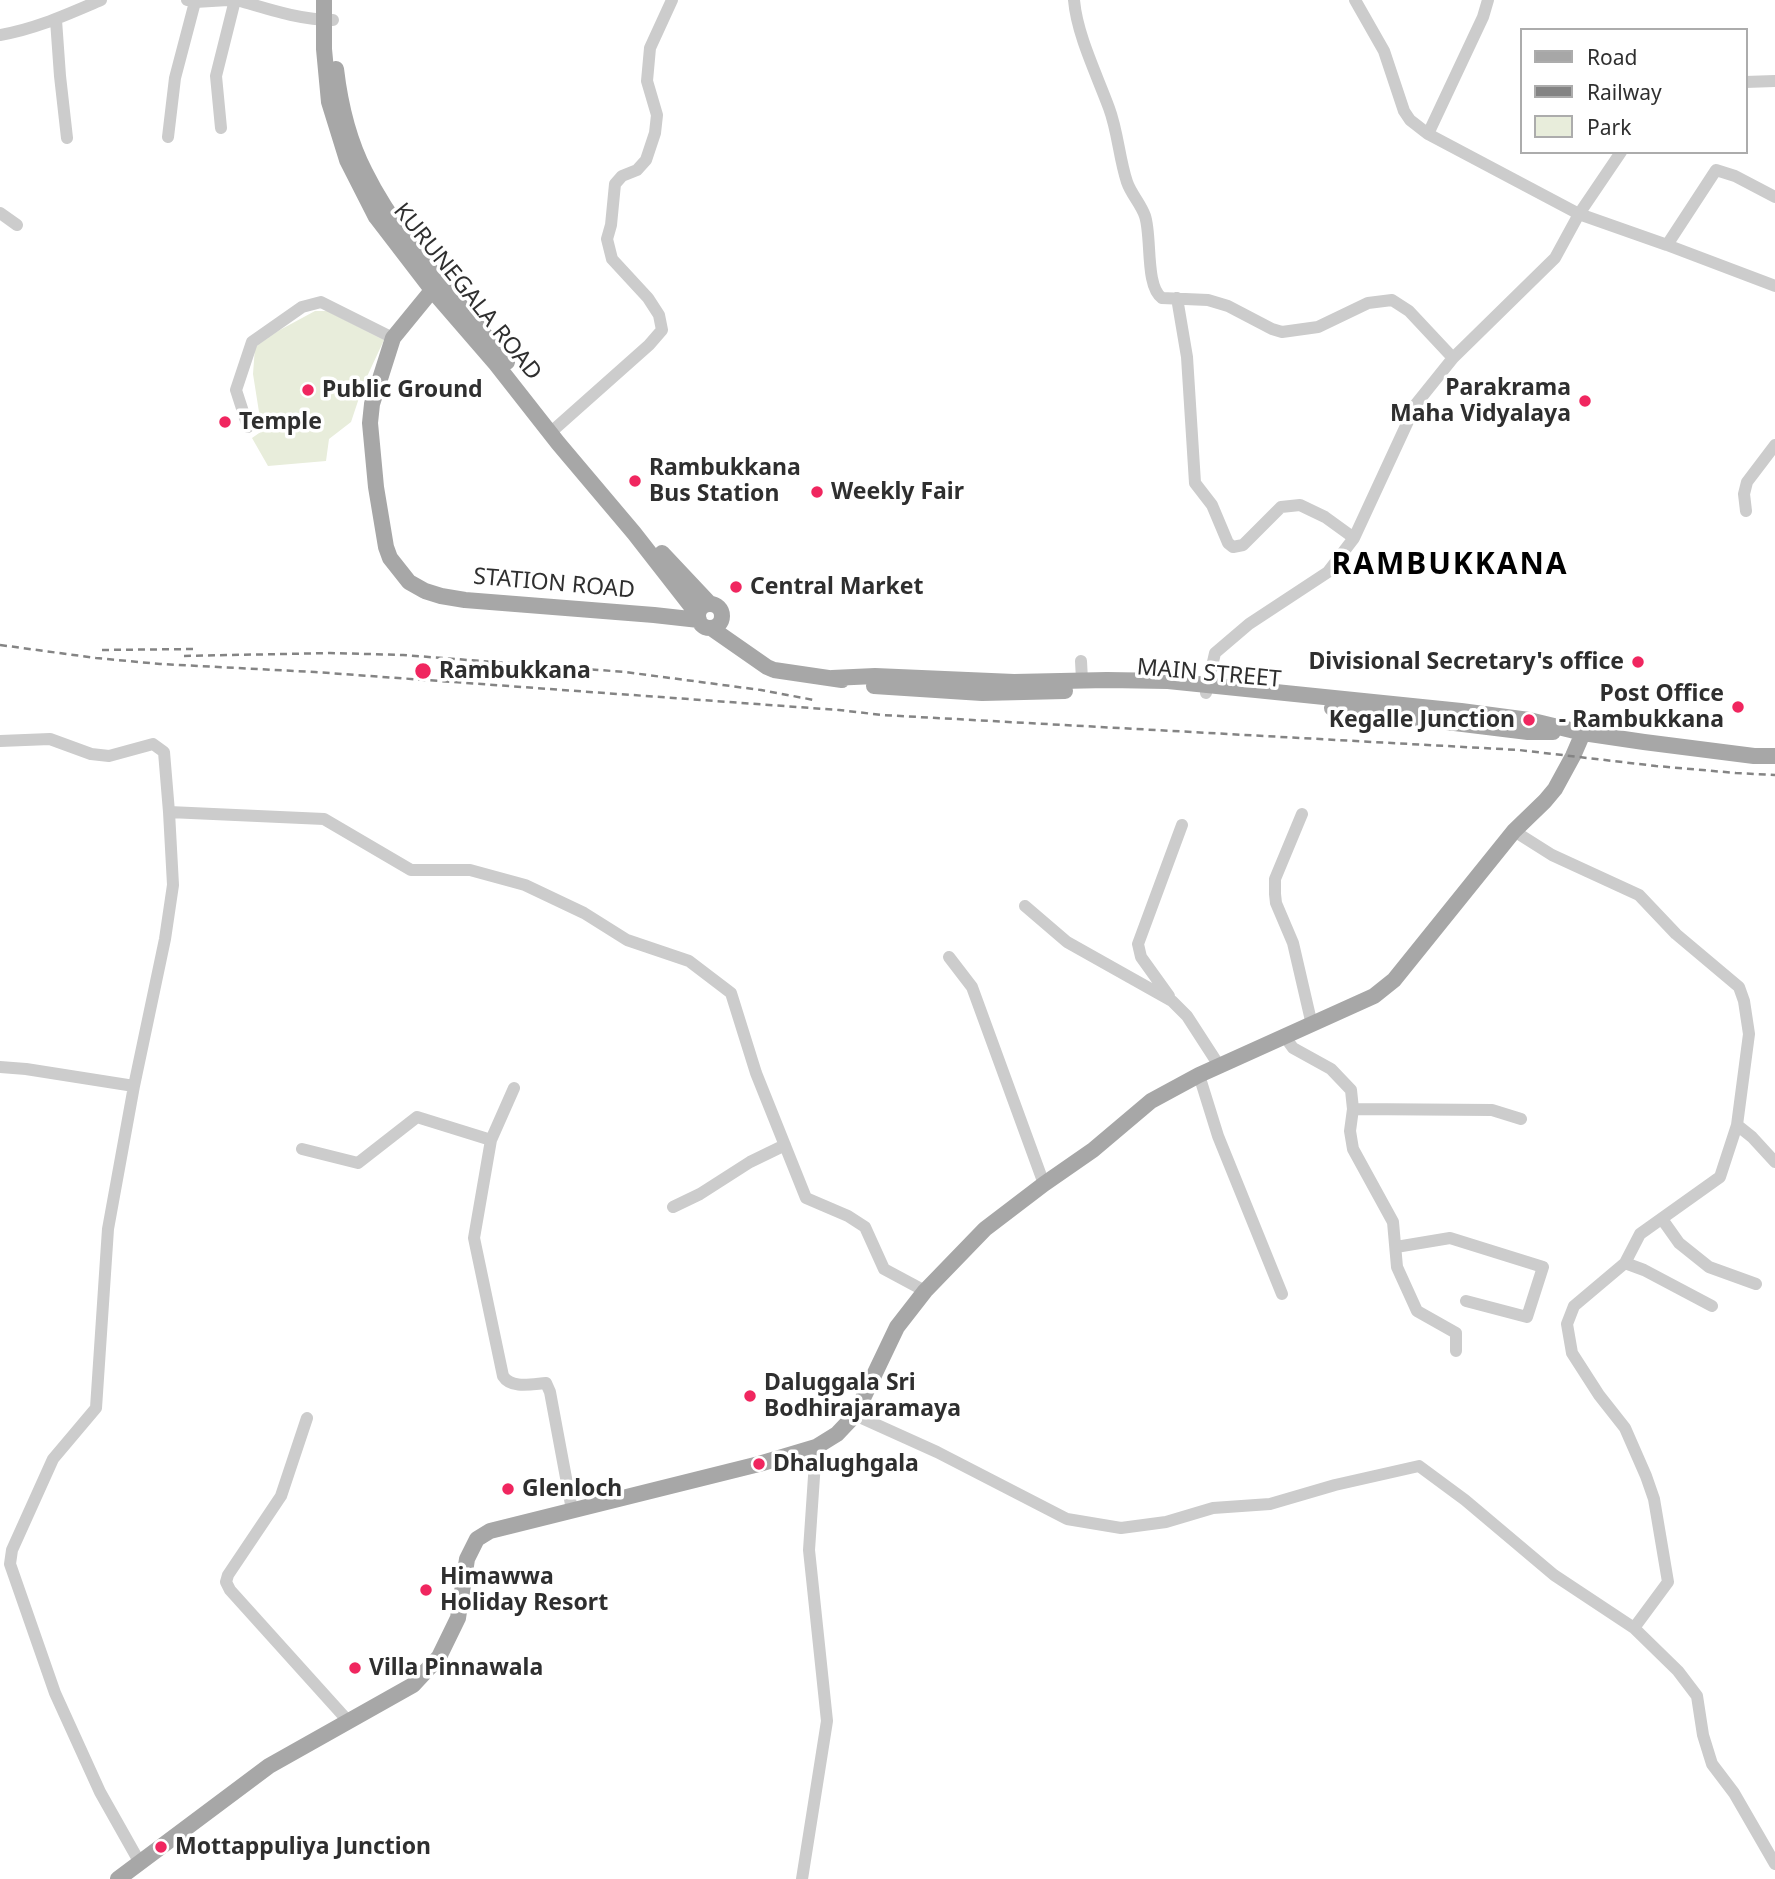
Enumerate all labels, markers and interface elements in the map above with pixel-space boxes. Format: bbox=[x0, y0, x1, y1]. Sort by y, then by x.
legend bbox=[1520, 28, 1747, 154]
text: Road bbox=[1587, 43, 1637, 71]
text: Railway bbox=[1587, 78, 1662, 106]
text: Park bbox=[1587, 113, 1631, 141]
street label: KURUNEGALA ROAD bbox=[387, 198, 547, 386]
place label: Parakrama Maha Vidyalaya bbox=[1390, 374, 1571, 428]
place label: Public Ground bbox=[322, 376, 483, 404]
marker: Public Ground bbox=[300, 382, 316, 398]
marker: Parakrama Maha Vidyalaya bbox=[1577, 393, 1593, 409]
place label: Temple bbox=[239, 408, 322, 436]
marker: Temple bbox=[217, 414, 233, 430]
place label: Rambukkana Bus Station bbox=[649, 454, 801, 508]
marker: Rambukkana Bus Station bbox=[627, 473, 643, 489]
place label: Weekly Fair bbox=[831, 478, 964, 506]
marker: Weekly Fair bbox=[809, 484, 825, 500]
district label: RAMBUKKANA bbox=[1333, 547, 1567, 583]
street label: STATION ROAD bbox=[472, 563, 636, 605]
place label: Central Market bbox=[750, 573, 924, 601]
marker: Central Market bbox=[728, 579, 744, 595]
place label: Divisional Secretary's office bbox=[1308, 648, 1624, 676]
street label: MAIN STREET bbox=[1136, 654, 1282, 694]
marker: Divisional Secretary's office bbox=[1630, 654, 1646, 670]
place label: Rambukkana bbox=[439, 657, 591, 685]
marker: Rambukkana bbox=[413, 661, 433, 681]
place label: Post Office - Rambukkana bbox=[1559, 680, 1724, 734]
marker: Post Office - Rambukkana bbox=[1730, 699, 1746, 715]
place label: Kegalle Junction bbox=[1329, 706, 1515, 734]
marker: Kegalle Junction bbox=[1521, 712, 1537, 728]
place label: Daluggala Sri Bodhirajaramaya bbox=[764, 1369, 961, 1423]
marker: Daluggala Sri Bodhirajaramaya bbox=[742, 1388, 758, 1404]
place label: Dhalughgala bbox=[773, 1450, 919, 1478]
marker: Dhalughgala bbox=[751, 1456, 767, 1472]
place label: Glenloch bbox=[522, 1475, 622, 1503]
marker: Glenloch bbox=[500, 1481, 516, 1497]
place label: Himawwa Holiday Resort bbox=[440, 1563, 608, 1617]
marker: Himawwa Holiday Resort bbox=[418, 1582, 434, 1598]
place label: Villa Pinnawala bbox=[369, 1654, 543, 1682]
marker: Villa Pinnawala bbox=[347, 1660, 363, 1676]
place label: Mottappuliya Junction bbox=[175, 1833, 431, 1861]
marker: Mottappuliya Junction bbox=[153, 1839, 169, 1855]

